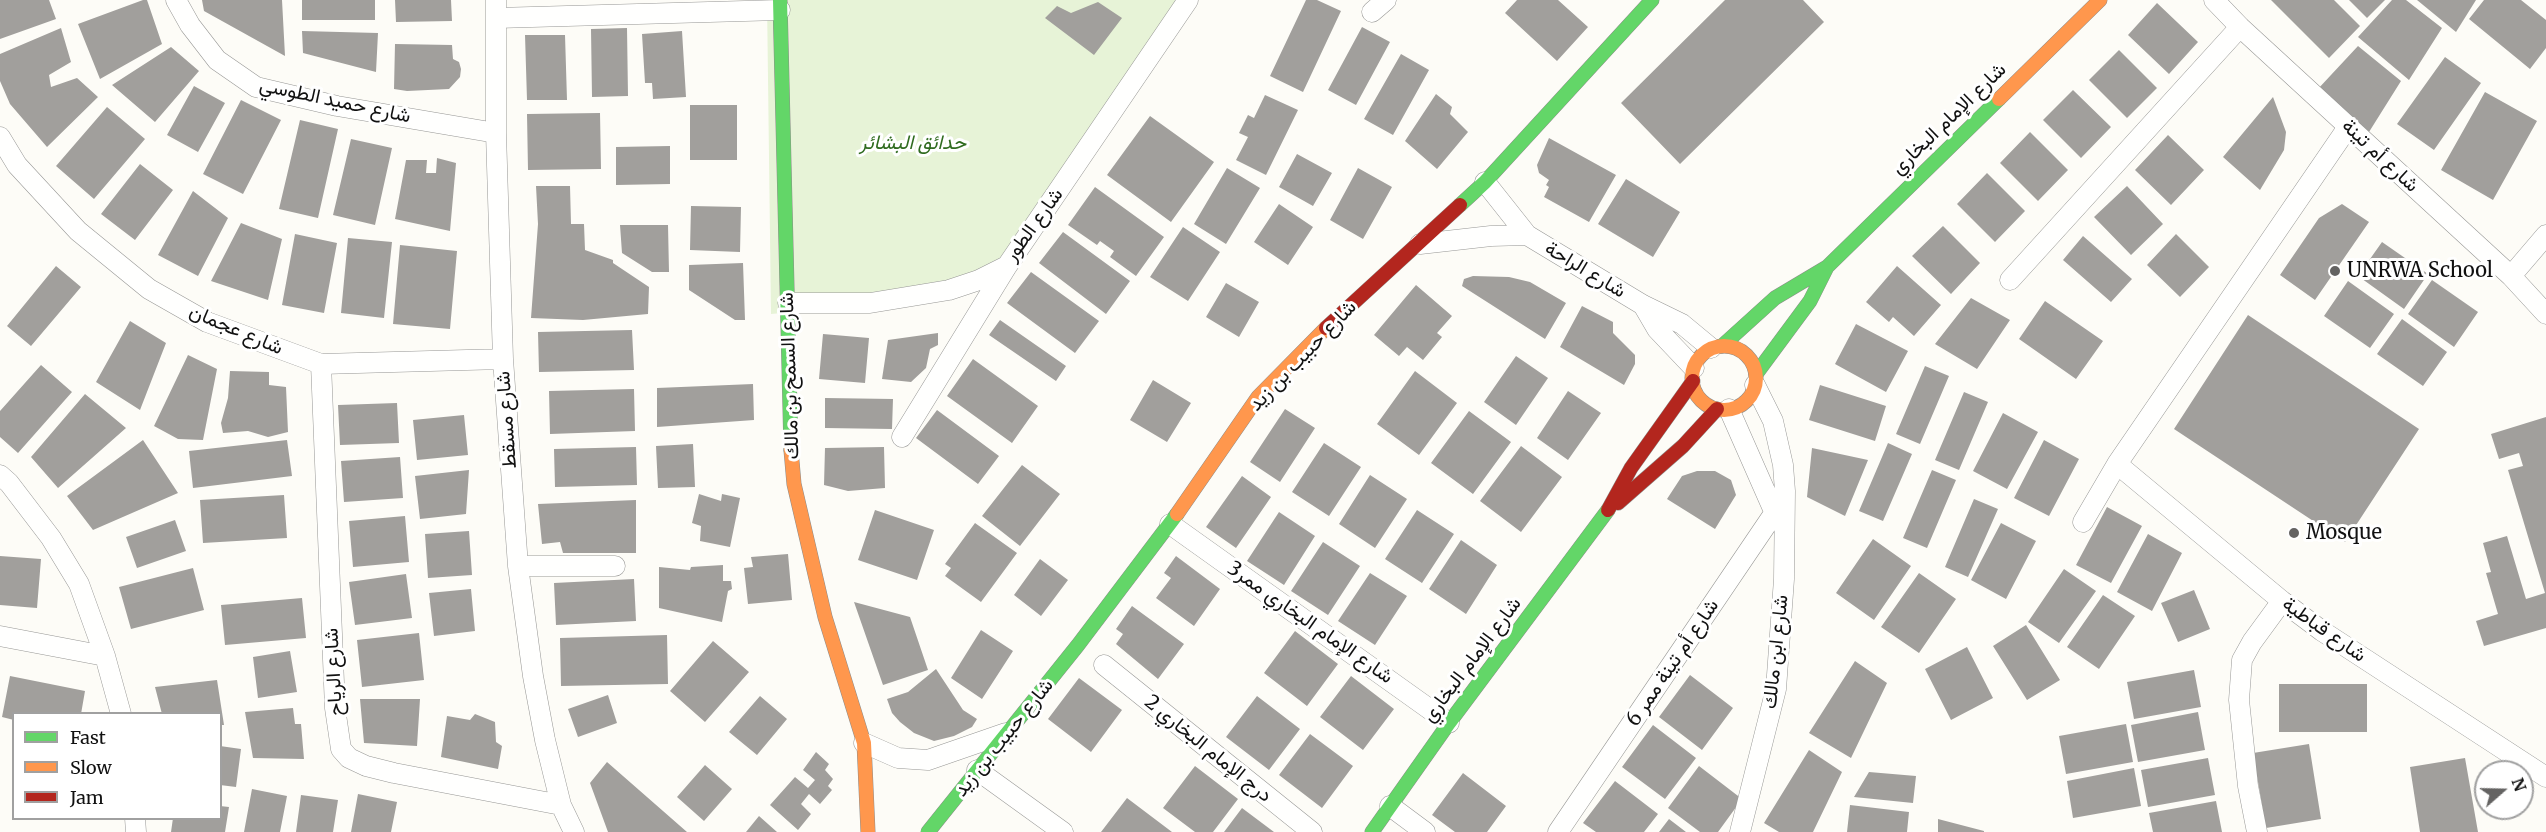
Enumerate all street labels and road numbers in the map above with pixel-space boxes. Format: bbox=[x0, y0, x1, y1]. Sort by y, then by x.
street label: شارع الإمام البخاري bbox=[1886, 58, 2012, 180]
street label: شارع حميد الطوسي bbox=[257, 73, 413, 129]
street label: شارع أم تينة bbox=[2336, 114, 2424, 198]
street label: شارع الطور bbox=[999, 184, 1069, 266]
street label: شارع الراحة bbox=[1540, 237, 1630, 303]
street label: شارع السمح بن مالك bbox=[775, 292, 805, 460]
street label: شارع حبيب بن زيد bbox=[1244, 296, 1362, 416]
street label: شارع عجمان bbox=[186, 300, 286, 360]
street label: شارع مسقط bbox=[492, 370, 522, 470]
street label: شارع الإمام البخاري ممر3 bbox=[1223, 557, 1397, 689]
street label: شارع قباطية bbox=[2277, 592, 2371, 668]
street label: شارع الإمام البخاري bbox=[1417, 593, 1527, 727]
street label: شارع ابن مالك bbox=[1758, 594, 1794, 710]
street label: شارع أم تينة ممر 6 bbox=[1622, 595, 1724, 731]
street label: شارع الرياح bbox=[320, 627, 348, 717]
street label: شارع حبيب بن زيد bbox=[949, 674, 1059, 802]
street label: درج الإمام البخاري 2 bbox=[1139, 690, 1277, 808]

